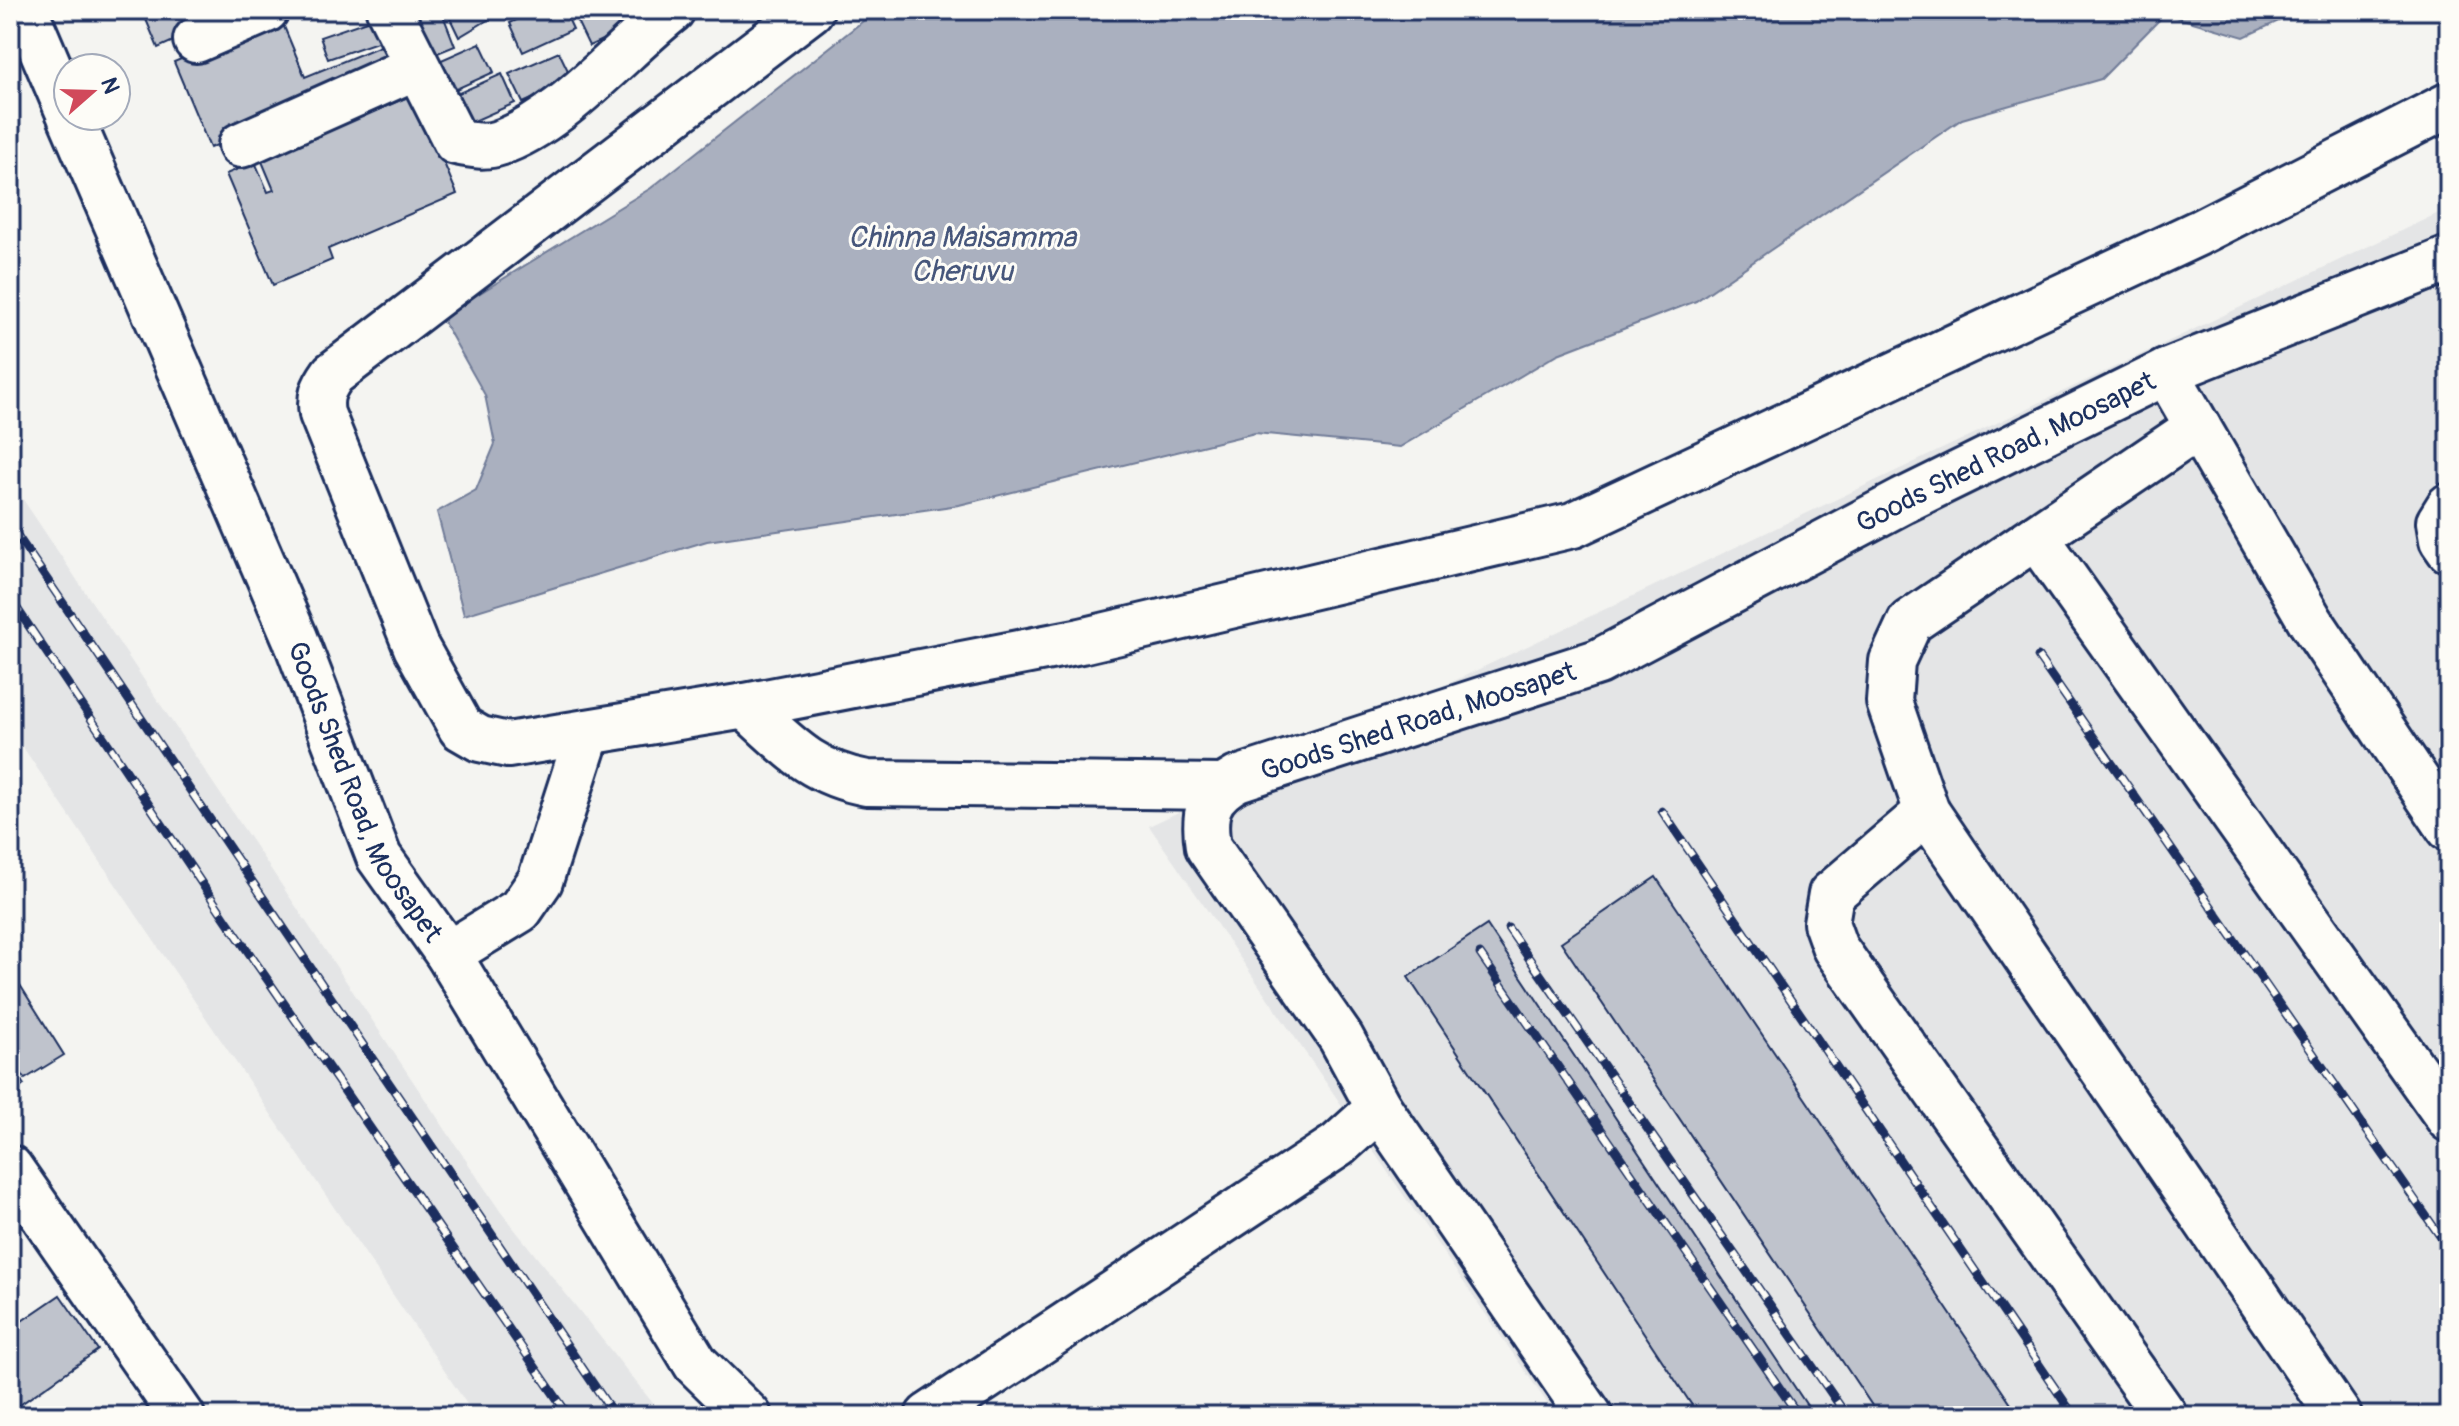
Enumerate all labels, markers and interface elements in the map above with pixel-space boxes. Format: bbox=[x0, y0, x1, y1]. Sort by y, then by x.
north arrow bbox=[52, 52, 132, 132]
text: N bbox=[94, 74, 126, 97]
water label: Chinna Maisamma Cheruvu bbox=[848, 219, 1078, 290]
street label: Goods Shed Road, Moosapet bbox=[1850, 364, 2162, 542]
street label: Goods Shed Road, Moosapet bbox=[279, 637, 450, 950]
street label: Goods Shed Road, Moosapet bbox=[1256, 654, 1581, 789]

